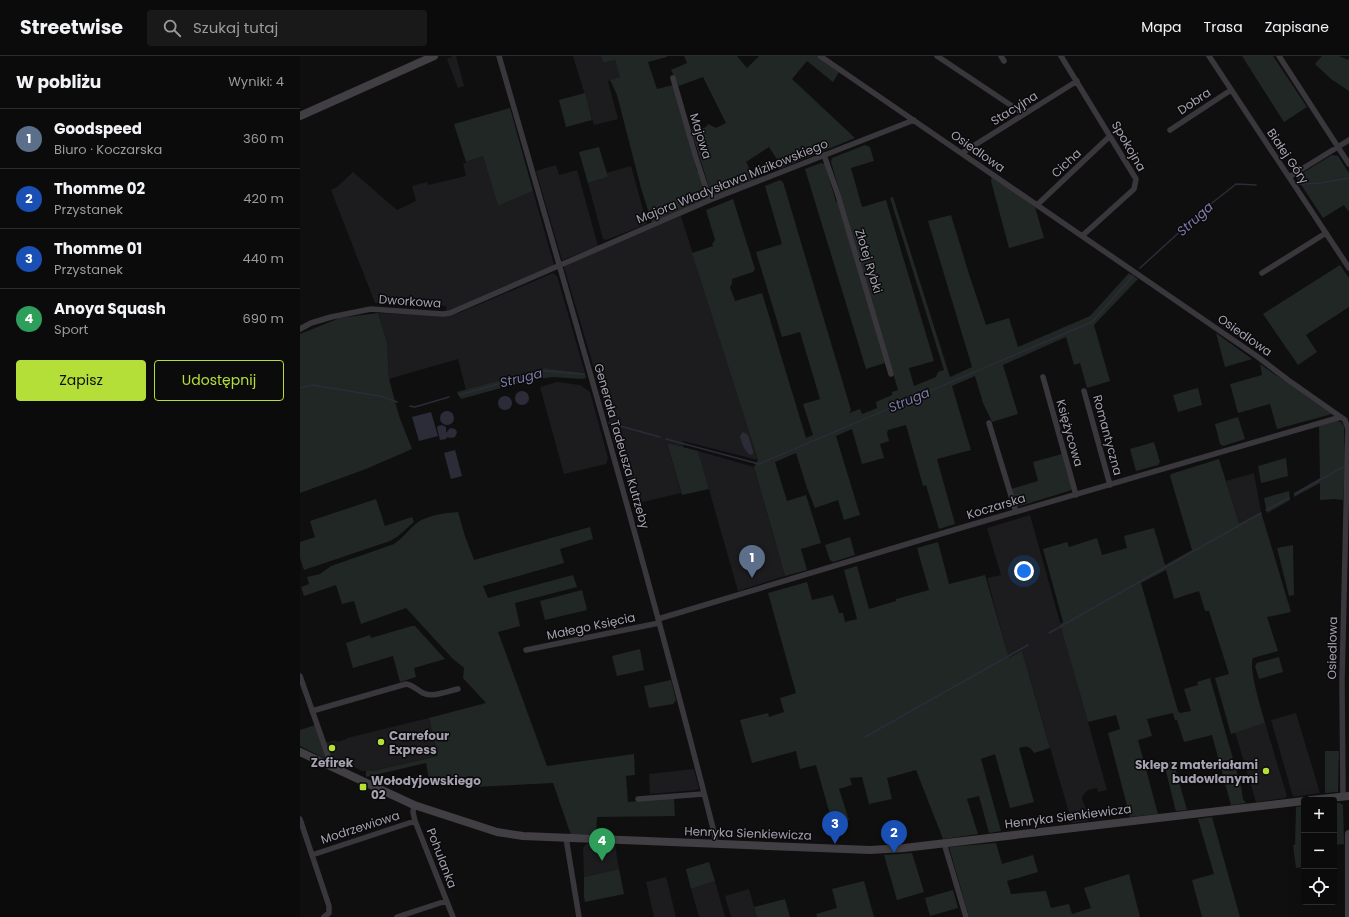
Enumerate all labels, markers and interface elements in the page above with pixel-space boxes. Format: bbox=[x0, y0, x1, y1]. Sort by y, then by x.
search box bbox=[147, 10, 427, 46]
text: Streetwise bbox=[20, 14, 123, 41]
icon: search bbox=[161, 17, 183, 39]
text: Szukaj tutaj bbox=[193, 17, 278, 38]
text: Mapa bbox=[1141, 17, 1182, 37]
text: Trasa bbox=[1204, 17, 1243, 37]
text: Zapisane bbox=[1265, 17, 1329, 37]
text: W pobliżu bbox=[16, 70, 101, 94]
text: Wyniki: 4 bbox=[228, 72, 284, 91]
street label: Dobra bbox=[1174, 84, 1214, 118]
street label: Stacyjna bbox=[987, 87, 1041, 129]
street label: Majowa bbox=[686, 111, 716, 161]
text: Goodspeed bbox=[54, 118, 142, 139]
street label: Spokojna bbox=[1108, 118, 1150, 174]
street label: Białej Góry bbox=[1263, 125, 1313, 187]
street label: Osiedlowa bbox=[947, 126, 1009, 176]
text: 1 bbox=[27, 129, 31, 148]
text: 360 m bbox=[243, 129, 284, 148]
street label: Majora Władysława Mizikowskiego bbox=[634, 135, 831, 227]
text: Biuro · Koczarska bbox=[54, 140, 162, 159]
street label: Cicha bbox=[1047, 145, 1085, 181]
text: Thomme 02 bbox=[54, 178, 145, 199]
text: 2 bbox=[25, 189, 33, 208]
text: 420 m bbox=[243, 189, 284, 208]
water label: Struga bbox=[1173, 197, 1218, 240]
text: Przystanek bbox=[54, 200, 123, 219]
street label: Złotej Rybki bbox=[851, 227, 887, 295]
text: Thomme 01 bbox=[54, 238, 142, 259]
text: 3 bbox=[25, 249, 33, 268]
text: 440 m bbox=[243, 249, 284, 268]
text: Przystanek bbox=[54, 260, 123, 279]
street label: Dworkowa bbox=[378, 290, 442, 312]
text: Anoya Squash bbox=[54, 298, 166, 319]
text: 4 bbox=[25, 309, 33, 328]
text: 690 m bbox=[243, 309, 284, 328]
street label: Osiedlowa bbox=[1214, 310, 1276, 360]
text: Sport bbox=[54, 320, 88, 339]
button: Zapisz bbox=[16, 360, 146, 401]
button: Udostępnij bbox=[154, 360, 284, 401]
street label: Generała Tadeusza Kutrzeby bbox=[590, 361, 654, 531]
water label: Struga bbox=[498, 364, 544, 392]
water label: Struga bbox=[885, 383, 933, 417]
street label: Romantyczna bbox=[1089, 393, 1127, 477]
street label: Księżycowa bbox=[1052, 398, 1088, 468]
street label: Koczarska bbox=[964, 489, 1028, 523]
pin: 1 bbox=[739, 545, 765, 578]
your location bbox=[1014, 561, 1034, 581]
street label: Małego Księcia bbox=[545, 608, 637, 644]
street label: Osiedlowa bbox=[1323, 616, 1341, 680]
place label: Carrefour Express bbox=[389, 727, 449, 758]
marker: Carrefour Express bbox=[376, 737, 386, 747]
marker: Zefirek bbox=[327, 743, 337, 753]
place label: Zefirek bbox=[311, 754, 354, 771]
place label: Sklep z materiałami budowlanymi bbox=[1135, 756, 1258, 787]
marker: Sklep z materiałami budowlanymi bbox=[1261, 766, 1271, 776]
place label: Wołodyjowskiego 02 bbox=[371, 772, 481, 803]
marker: Wołodyjowskiego 02 bbox=[358, 782, 368, 792]
map controls bbox=[1301, 797, 1337, 905]
button: + bbox=[1301, 797, 1337, 833]
street label: Henryka Sienkiewicza bbox=[1004, 800, 1132, 832]
street label: Modrzewiowa bbox=[318, 806, 402, 848]
pin: 3 bbox=[822, 811, 848, 844]
pin: 2 bbox=[881, 820, 907, 853]
street label: Henryka Sienkiewicza bbox=[684, 822, 812, 844]
street label: Pohulanka bbox=[423, 826, 461, 890]
pin: 4 bbox=[589, 828, 615, 861]
button: − bbox=[1301, 833, 1337, 869]
button: locate bbox=[1301, 869, 1337, 905]

